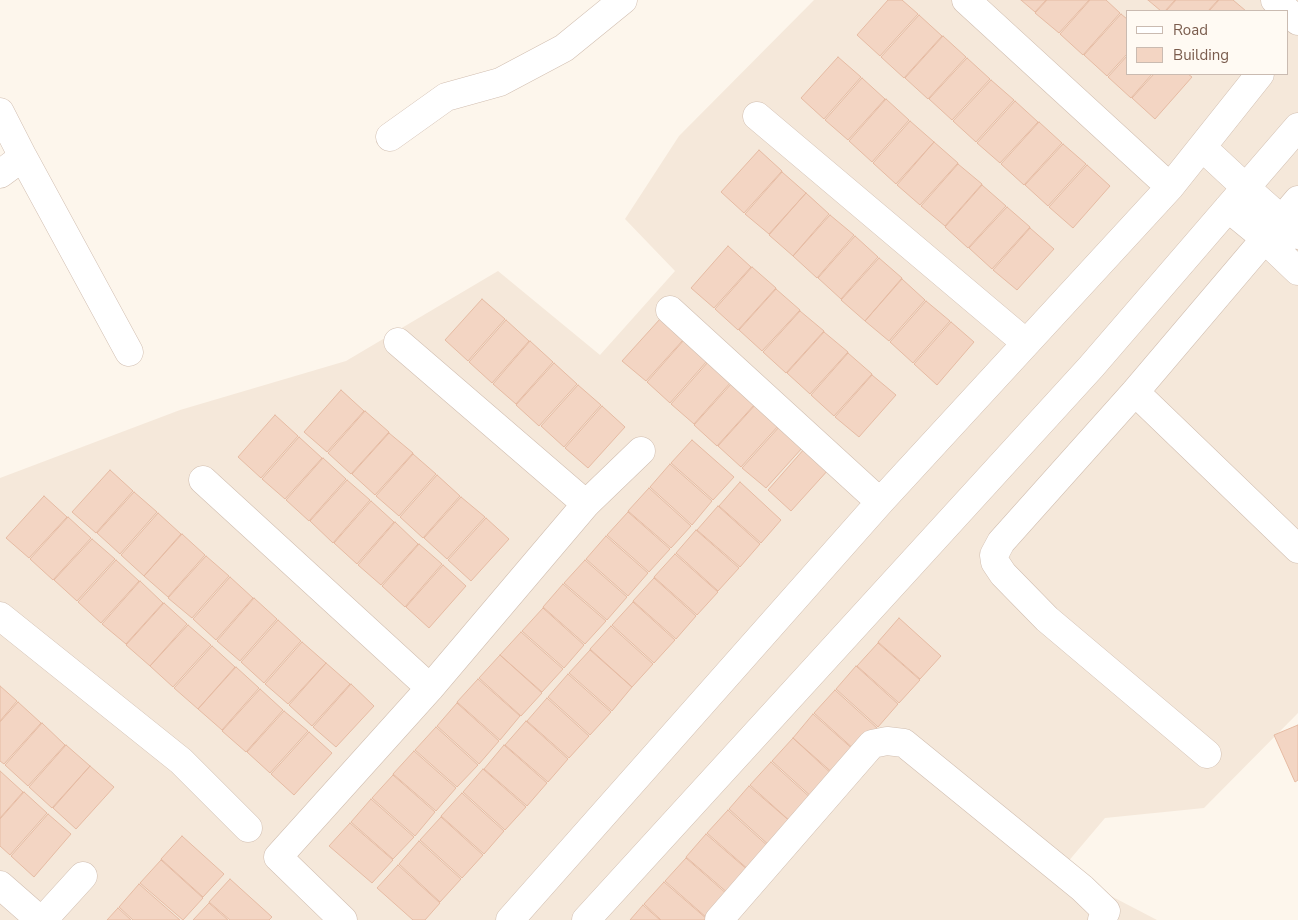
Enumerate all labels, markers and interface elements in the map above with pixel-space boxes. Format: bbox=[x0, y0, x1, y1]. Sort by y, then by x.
legend bbox=[1126, 10, 1288, 75]
text: Road bbox=[1173, 20, 1208, 40]
text: Building bbox=[1173, 45, 1229, 65]

